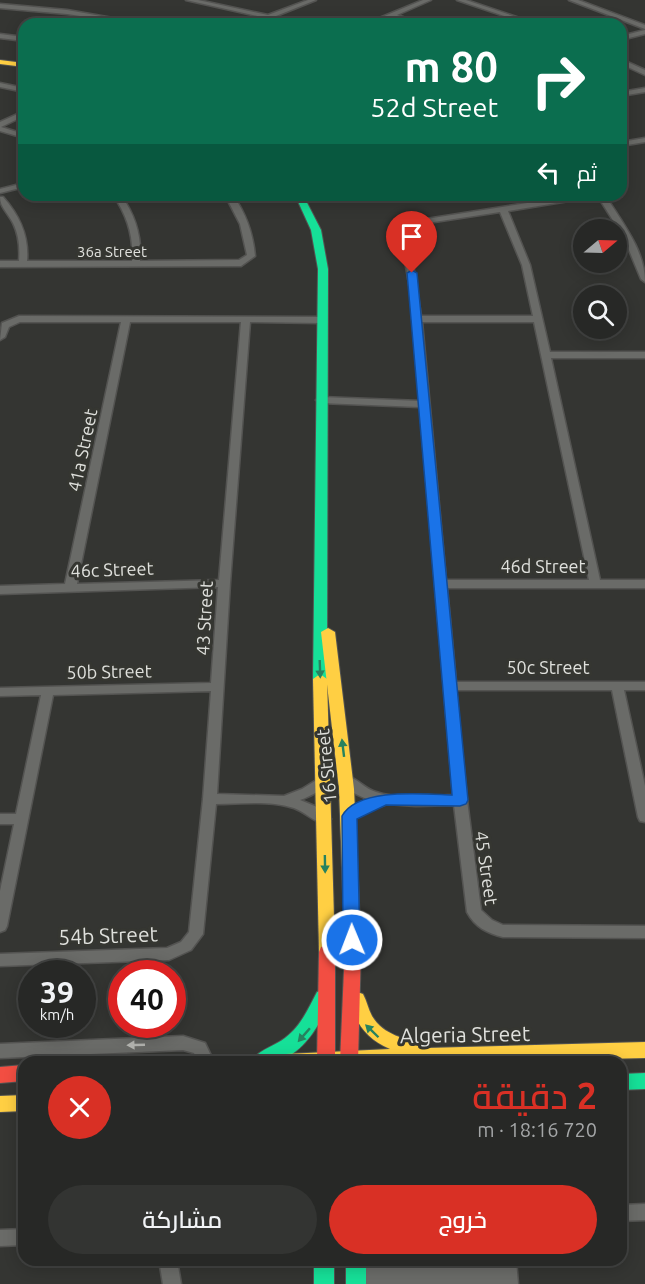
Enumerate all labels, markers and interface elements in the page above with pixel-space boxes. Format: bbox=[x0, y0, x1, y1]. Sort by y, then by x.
icon: right bbox=[519, 42, 597, 120]
text: 80 m bbox=[404, 43, 498, 90]
text: 52d Street bbox=[370, 92, 498, 122]
icon: left bbox=[532, 156, 565, 189]
text: ثم bbox=[577, 160, 597, 185]
pin bbox=[386, 211, 437, 273]
north arrow bbox=[573, 219, 627, 273]
map controls bbox=[573, 219, 627, 339]
icon: arrive bbox=[395, 220, 428, 253]
street label: 36a Street bbox=[77, 243, 147, 260]
button: search bbox=[573, 285, 627, 339]
street label: 41a Street bbox=[63, 407, 101, 493]
street label: 46d Street bbox=[500, 556, 586, 576]
street label: 46c Street bbox=[70, 558, 154, 580]
street label: 43 Street bbox=[192, 580, 216, 656]
street label: 50c Street bbox=[506, 657, 590, 677]
one-way arrow bbox=[315, 659, 325, 678]
street label: 50b Street bbox=[66, 660, 152, 682]
street label: 16 Street bbox=[312, 728, 340, 804]
one-way arrow bbox=[339, 739, 348, 758]
street label: 45 Street bbox=[472, 830, 502, 906]
one-way arrow bbox=[320, 854, 330, 873]
position arrow bbox=[320, 908, 384, 972]
street label: 54b Street bbox=[58, 921, 158, 949]
speed limit sign: 40 bbox=[108, 960, 186, 1038]
text: 39 bbox=[40, 975, 74, 1009]
text: km/h bbox=[40, 1006, 74, 1023]
street label: Algeria Street bbox=[400, 1021, 530, 1047]
one-way arrow bbox=[366, 1024, 380, 1038]
one-way arrow bbox=[298, 1027, 311, 1042]
one-way arrow bbox=[127, 1041, 146, 1050]
text: 2 دقيقة bbox=[472, 1075, 597, 1116]
button: close bbox=[48, 1076, 111, 1139]
text: 720 m · 18:16 bbox=[477, 1118, 597, 1141]
button: مشاركة bbox=[48, 1185, 317, 1254]
button: خروج bbox=[329, 1185, 597, 1254]

